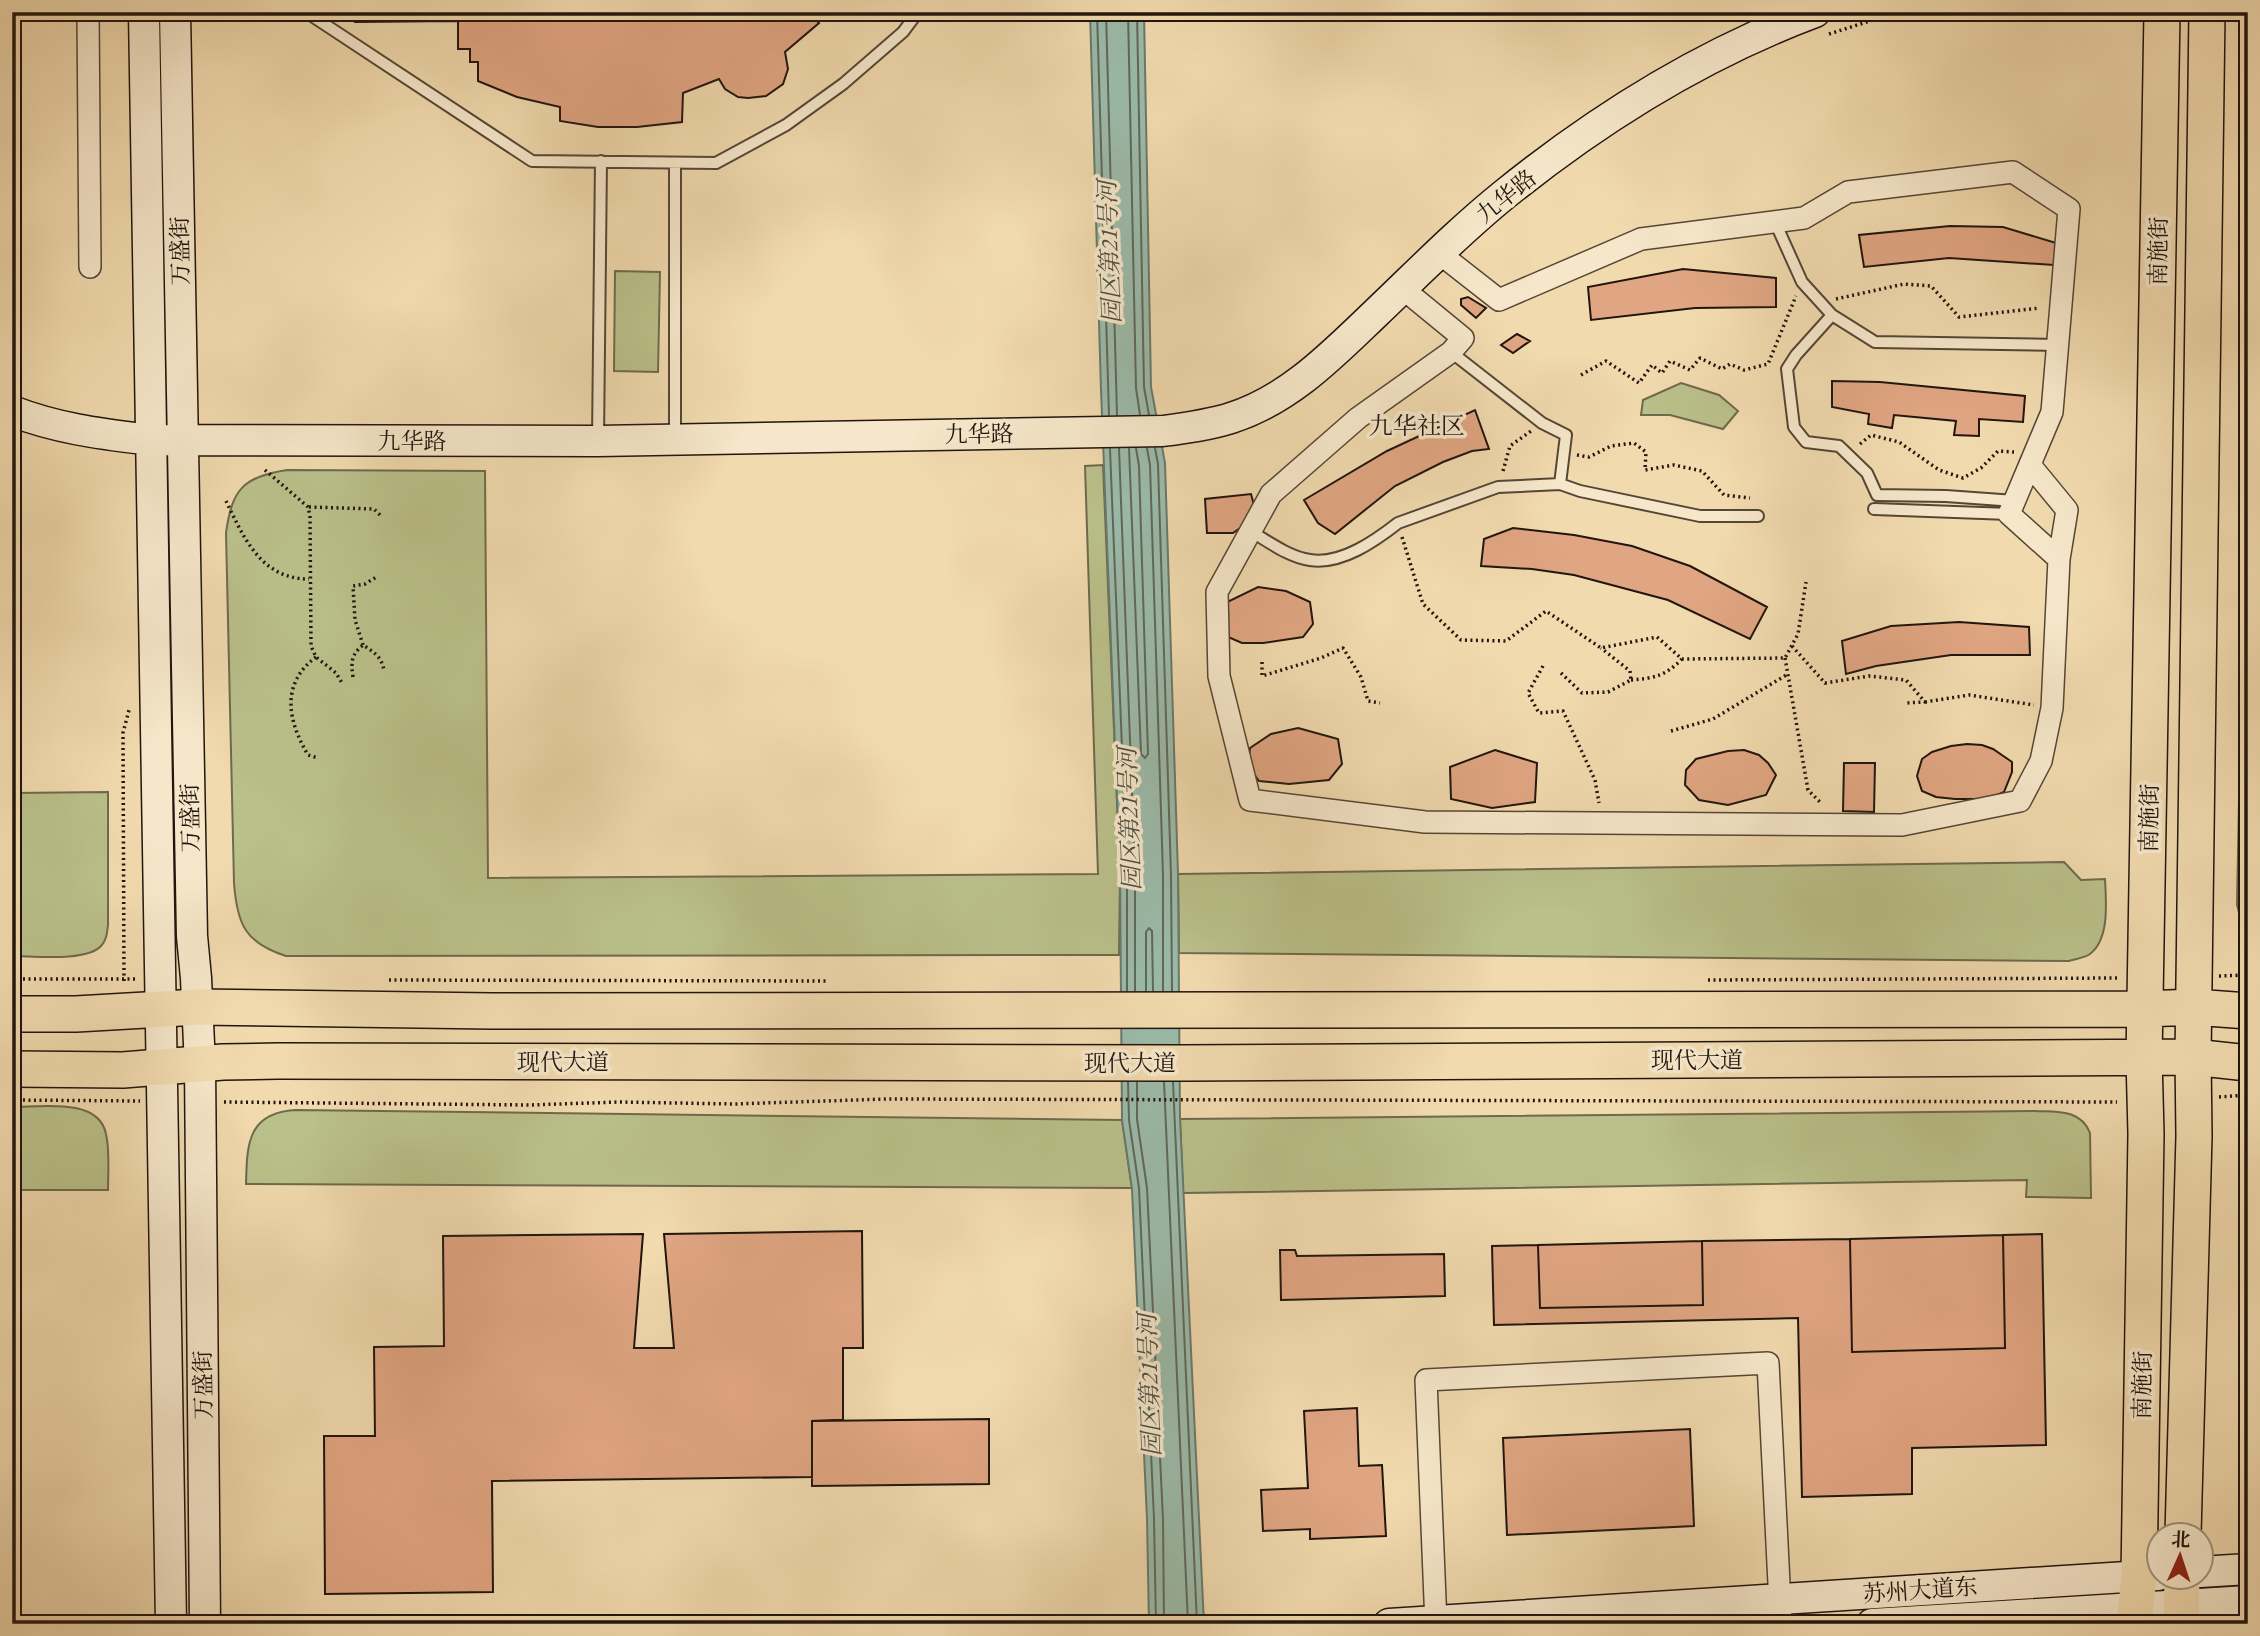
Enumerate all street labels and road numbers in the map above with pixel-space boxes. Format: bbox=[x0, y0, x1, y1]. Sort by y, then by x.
street label: 九华路 bbox=[1470, 163, 1542, 229]
street label: 万盛街 bbox=[164, 216, 196, 286]
street label: 南施街 bbox=[2142, 216, 2174, 286]
street label: 九华路 bbox=[944, 418, 1014, 450]
street label: 九华路 bbox=[378, 426, 447, 456]
street label: 万盛街 bbox=[174, 783, 206, 853]
street label: 南施街 bbox=[2133, 783, 2165, 853]
street label: 现代大道 bbox=[1651, 1045, 1743, 1075]
street label: 现代大道 bbox=[517, 1047, 609, 1077]
street label: 现代大道 bbox=[1084, 1048, 1176, 1078]
street label: 万盛街 bbox=[187, 1350, 219, 1420]
street label: 南施街 bbox=[2126, 1350, 2158, 1420]
street label: 苏州大道东 bbox=[1862, 1571, 1978, 1609]

